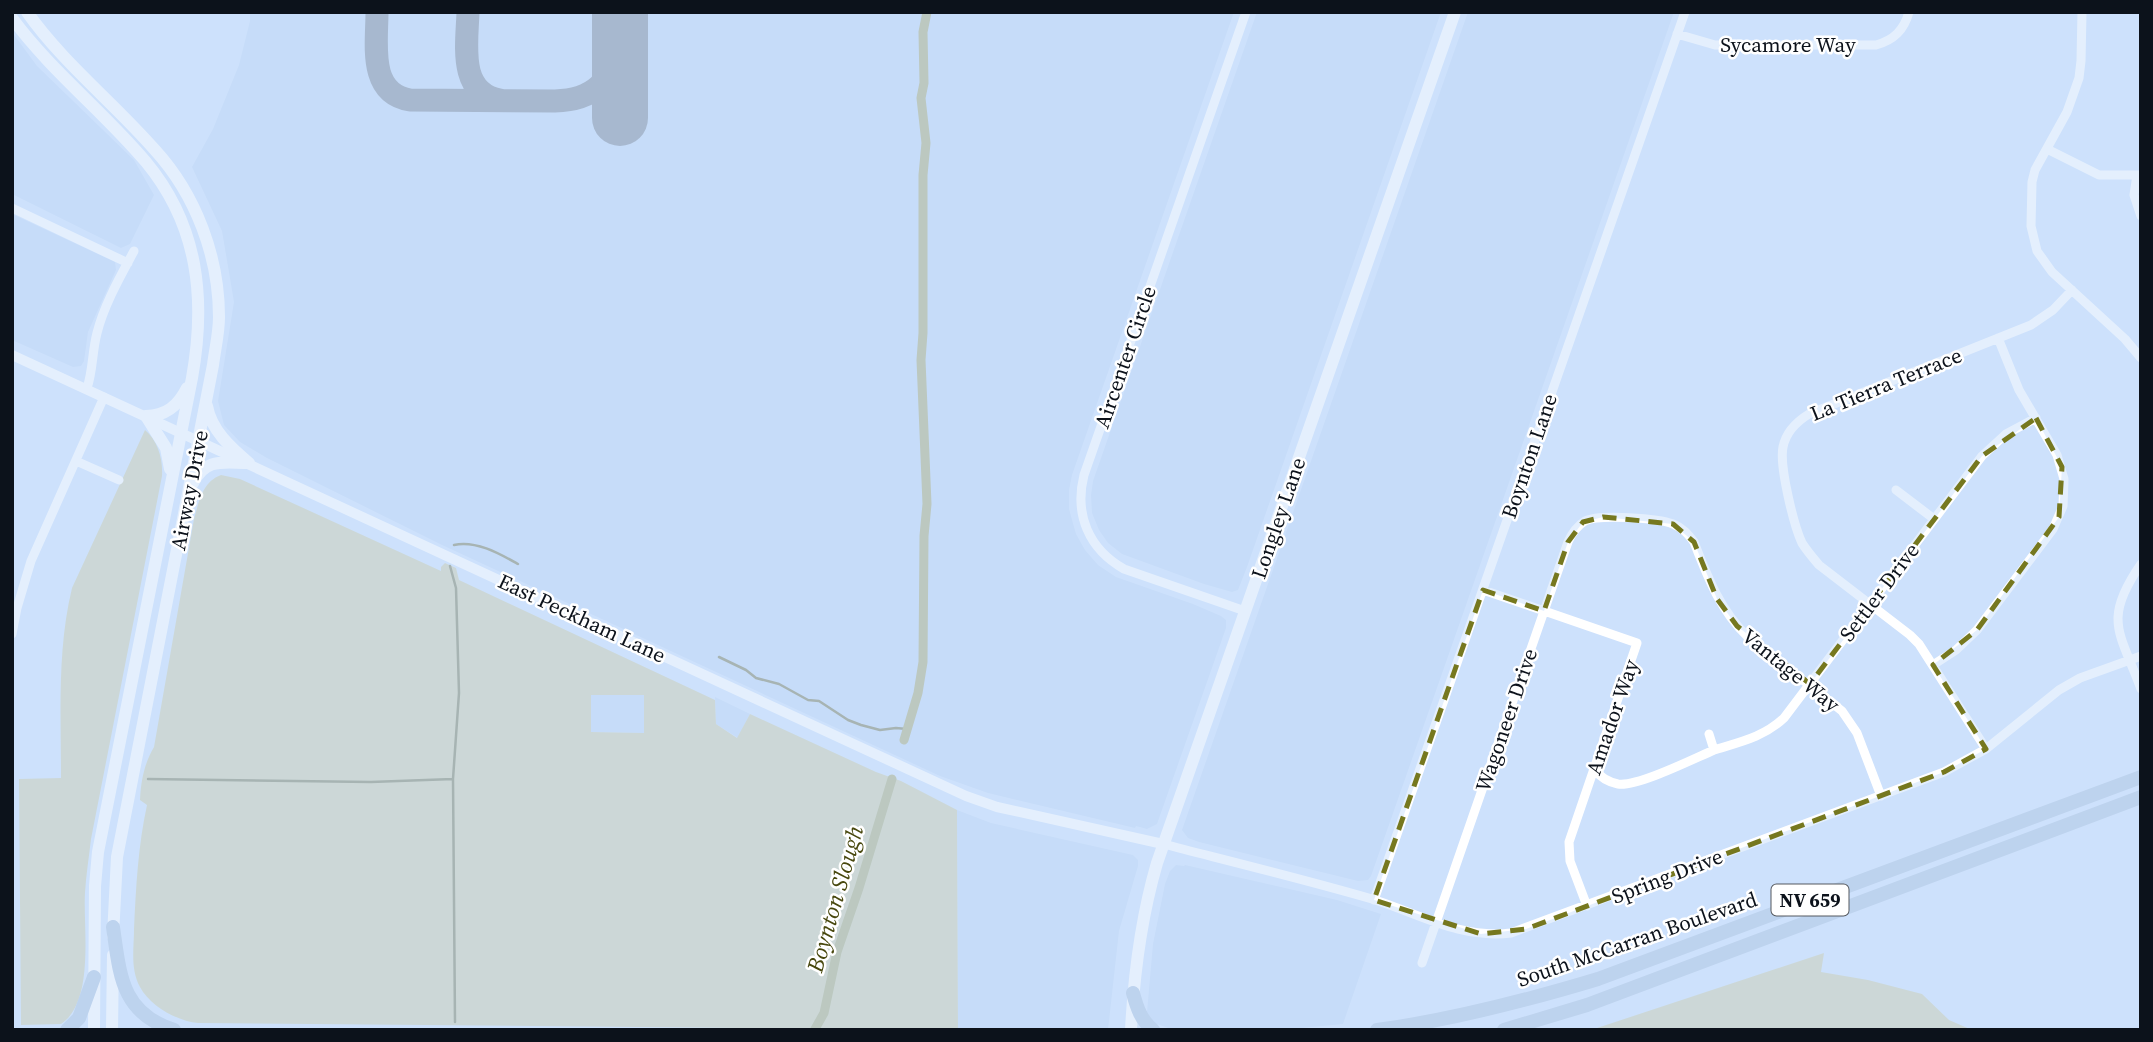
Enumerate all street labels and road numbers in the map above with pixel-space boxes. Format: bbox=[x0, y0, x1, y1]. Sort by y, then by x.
street label: Sycamore Way bbox=[1720, 30, 1856, 59]
street label: Aircenter Circle bbox=[1087, 282, 1163, 432]
street label: La Tierra Terrace bbox=[1806, 340, 1966, 428]
street label: Boynton Lane bbox=[1494, 390, 1564, 522]
street label: Airway Drive bbox=[163, 427, 215, 553]
street label: Longley Lane bbox=[1244, 454, 1312, 582]
street label: Settler Drive bbox=[1832, 537, 1926, 647]
street label: East Peckham Lane bbox=[493, 566, 671, 670]
street label: Vantage Way bbox=[1736, 621, 1846, 719]
street label: Wagoneer Drive bbox=[1468, 644, 1544, 796]
street label: Amador Way bbox=[1579, 655, 1645, 779]
street label: Spring Drive bbox=[1607, 841, 1727, 911]
street label: South McCarran Boulevard bbox=[1513, 884, 1761, 994]
road number: NV 659 bbox=[1772, 885, 1848, 916]

